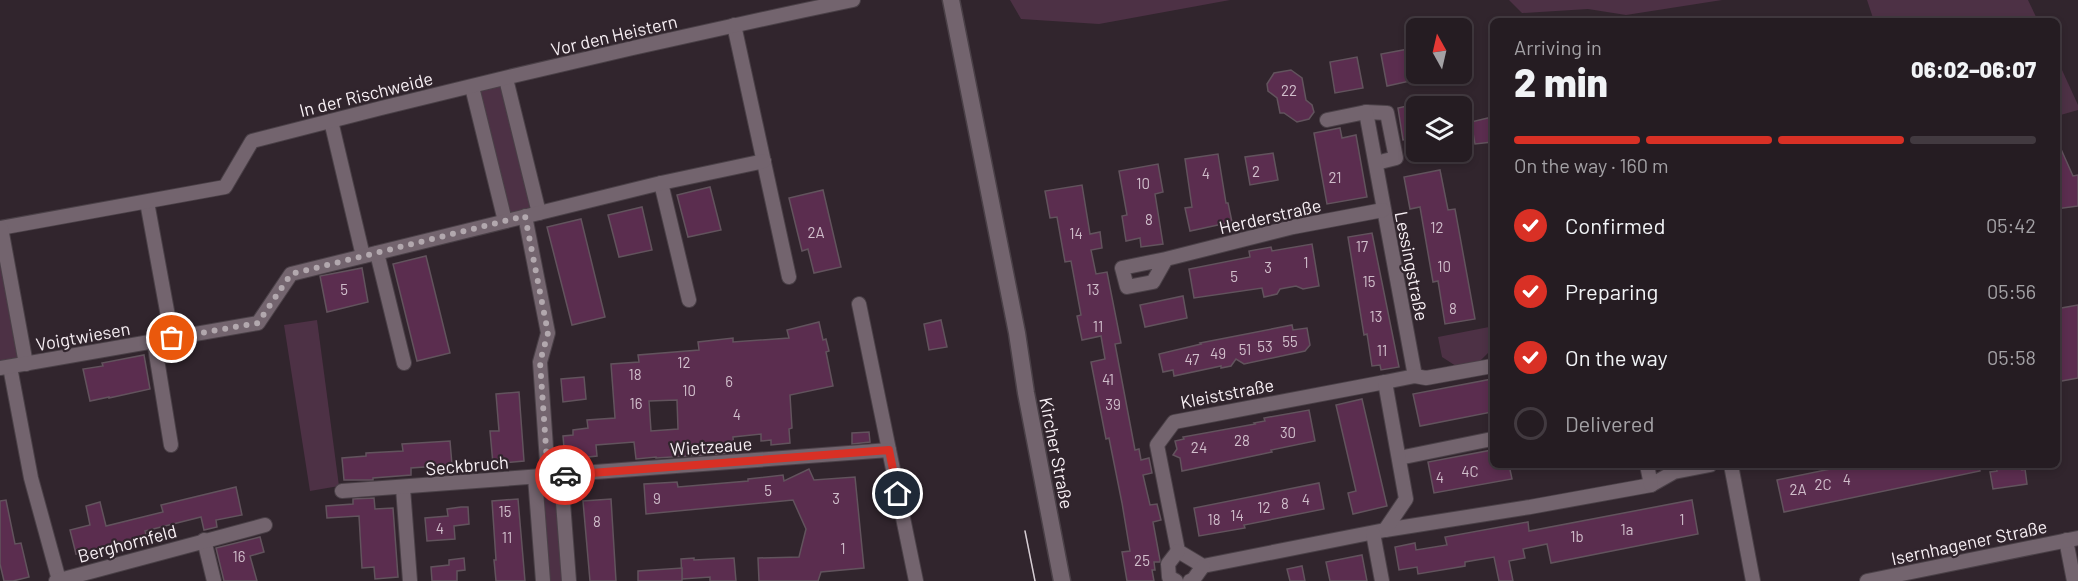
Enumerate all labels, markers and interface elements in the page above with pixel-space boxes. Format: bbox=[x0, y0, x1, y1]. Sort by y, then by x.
street label: Vor den Heistern bbox=[549, 10, 679, 60]
north arrow bbox=[1406, 18, 1472, 84]
map controls bbox=[1406, 18, 1472, 162]
text: Arriving in bbox=[1514, 35, 1602, 59]
text: 06:02–06:07 bbox=[1911, 56, 2036, 82]
text: 2 min bbox=[1514, 58, 1608, 105]
street label: In der Rischweide bbox=[297, 67, 435, 121]
house number: 22 bbox=[1281, 81, 1297, 99]
button: layers bbox=[1406, 96, 1472, 162]
text: On the way · 160 m bbox=[1514, 153, 1669, 177]
house number: 2 bbox=[1252, 162, 1260, 180]
house number: 4 bbox=[1202, 164, 1210, 182]
house number: 21 bbox=[1328, 168, 1342, 186]
house number: 10 bbox=[1136, 174, 1150, 192]
street label: Herderstraße bbox=[1217, 194, 1323, 238]
street label: Lessingstraße bbox=[1391, 209, 1433, 323]
icon: check bbox=[1514, 209, 1547, 242]
house number: 8 bbox=[1145, 210, 1153, 228]
text: Confirmed bbox=[1565, 212, 1665, 238]
text: 05:42 bbox=[1986, 213, 2036, 237]
house number: 12 bbox=[1430, 218, 1444, 236]
house number: 2A bbox=[807, 223, 825, 241]
house number: 14 bbox=[1069, 224, 1083, 242]
house number: 17 bbox=[1356, 237, 1368, 255]
house number: 1 bbox=[1303, 253, 1309, 271]
house number: 10 bbox=[1437, 257, 1451, 275]
house number: 3 bbox=[1264, 258, 1272, 276]
house number: 5 bbox=[1230, 267, 1238, 285]
house number: 15 bbox=[1363, 272, 1375, 290]
icon: check bbox=[1514, 275, 1547, 308]
text: Preparing bbox=[1565, 278, 1658, 304]
text: 05:56 bbox=[1987, 279, 2036, 303]
house number: 5 bbox=[340, 280, 348, 298]
house number: 13 bbox=[1087, 280, 1099, 298]
house number: 8 bbox=[1449, 299, 1457, 317]
house number: 13 bbox=[1370, 307, 1382, 325]
pin bbox=[146, 312, 197, 363]
street label: Voigtwiesen bbox=[34, 317, 132, 355]
house number: 11 bbox=[1093, 317, 1103, 335]
icon: bag bbox=[155, 321, 188, 354]
house number: 55 bbox=[1282, 332, 1298, 350]
house number: 53 bbox=[1257, 337, 1273, 355]
house number: 51 bbox=[1239, 340, 1251, 358]
house number: 11 bbox=[1377, 341, 1387, 359]
icon: check bbox=[1514, 341, 1547, 374]
house number: 49 bbox=[1210, 344, 1226, 362]
text: On the way bbox=[1565, 344, 1668, 370]
text: 05:58 bbox=[1987, 345, 2036, 369]
house number: 47 bbox=[1185, 350, 1199, 368]
house number: 12 bbox=[677, 353, 691, 371]
house number: 18 bbox=[628, 365, 642, 383]
house number: 41 bbox=[1102, 370, 1114, 388]
house number: 6 bbox=[725, 372, 733, 390]
street label: Kleiststraße bbox=[1178, 373, 1276, 413]
house number: 10 bbox=[682, 381, 696, 399]
house number: 16 bbox=[630, 394, 642, 412]
street label: Kircher Straße bbox=[1035, 395, 1079, 511]
house number: 39 bbox=[1105, 395, 1121, 413]
house number: 4 bbox=[733, 405, 741, 423]
text: Delivered bbox=[1565, 410, 1654, 436]
house number: 30 bbox=[1280, 423, 1296, 441]
house number: 28 bbox=[1234, 431, 1250, 449]
street label: Wietzeaue bbox=[669, 432, 753, 460]
house number: 24 bbox=[1191, 438, 1207, 456]
courier bbox=[535, 445, 595, 505]
street label: Seckbruch bbox=[424, 450, 510, 480]
icon: car bbox=[549, 459, 582, 492]
house number: 4C bbox=[1461, 462, 1479, 480]
pin bbox=[872, 468, 923, 519]
house number: 4 bbox=[1436, 468, 1444, 486]
house number: 4 bbox=[1843, 470, 1851, 488]
house number: 2C bbox=[1814, 475, 1832, 493]
icon: home bbox=[881, 477, 914, 510]
house number: 2A bbox=[1789, 480, 1807, 498]
house number: 5 bbox=[764, 481, 772, 499]
house number: 9 bbox=[653, 489, 661, 507]
house number: 3 bbox=[832, 489, 840, 507]
house number: 4 bbox=[1302, 490, 1310, 508]
house number: 8 bbox=[1281, 494, 1289, 512]
house number: 12 bbox=[1257, 498, 1271, 516]
house number: 15 bbox=[499, 502, 511, 520]
house number: 14 bbox=[1230, 506, 1244, 524]
house number: 18 bbox=[1207, 510, 1221, 528]
house number: 1 bbox=[1679, 510, 1685, 528]
house number: 8 bbox=[593, 512, 601, 530]
street label: Isernhagener Straße bbox=[1889, 515, 2049, 569]
street label: Berghornfeld bbox=[75, 519, 179, 567]
house number: 4 bbox=[436, 519, 444, 537]
house number: 1a bbox=[1621, 520, 1633, 538]
house number: 1b bbox=[1570, 527, 1584, 545]
house number: 11 bbox=[502, 528, 512, 546]
house number: 1 bbox=[840, 539, 846, 557]
house number: 16 bbox=[233, 547, 245, 565]
house number: 25 bbox=[1134, 551, 1150, 569]

